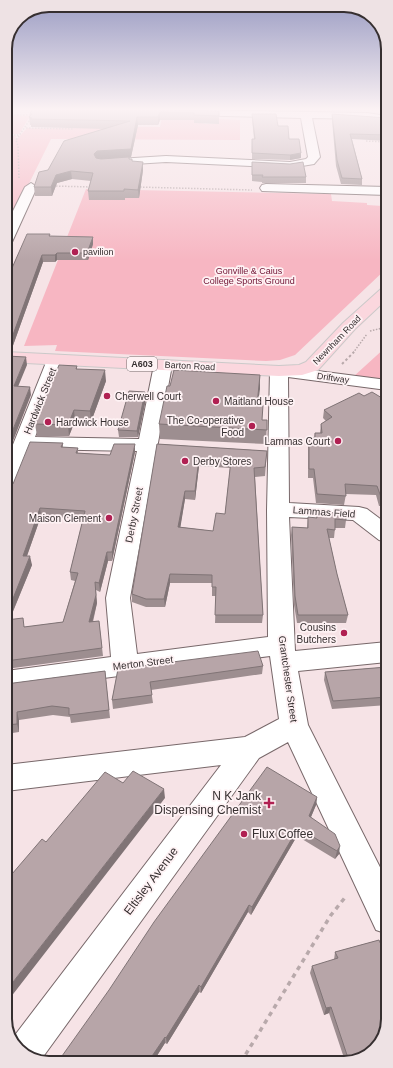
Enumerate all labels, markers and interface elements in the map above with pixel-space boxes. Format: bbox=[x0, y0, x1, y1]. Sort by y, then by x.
marker: pavilion bbox=[70, 247, 80, 257]
place label: pavilion bbox=[83, 247, 114, 257]
park label: Gonville & Caius College Sports Ground bbox=[203, 266, 295, 286]
street label: Newnham Road bbox=[311, 313, 363, 367]
road number: A603 bbox=[127, 357, 157, 371]
street label: Barton Road bbox=[164, 360, 216, 372]
street label: Hardwick Street bbox=[22, 366, 58, 436]
street label: Driftway bbox=[316, 371, 350, 385]
marker: Cherwell Court bbox=[102, 391, 112, 401]
place label: Cherwell Court bbox=[115, 391, 181, 402]
marker: Maitland House bbox=[211, 396, 221, 406]
place label: Maitland House bbox=[224, 396, 294, 407]
place label: The Co-operative Food bbox=[167, 415, 244, 438]
marker: Hardwick House bbox=[43, 417, 53, 427]
place label: Hardwick House bbox=[56, 417, 129, 428]
marker: The Co-operative Food bbox=[247, 421, 257, 431]
place label: Lammas Court bbox=[264, 436, 330, 447]
marker: Lammas Court bbox=[333, 436, 343, 446]
marker: Derby Stores bbox=[180, 456, 190, 466]
place label: Derby Stores bbox=[193, 456, 251, 467]
street label: Derby Street bbox=[123, 486, 145, 544]
street label: Lammas Field bbox=[292, 504, 356, 520]
place label: Maison Clement bbox=[29, 513, 101, 524]
marker: Maison Clement bbox=[104, 513, 114, 523]
place label: Cousins Butchers bbox=[297, 622, 336, 645]
marker: Cousins Butchers bbox=[339, 628, 349, 638]
street label: Grantchester Street bbox=[276, 635, 300, 723]
street label: Merton Street bbox=[112, 654, 174, 672]
place label: N K Jank Dispensing Chemist bbox=[154, 789, 262, 817]
marker: N K Jank Dispensing Chemist bbox=[264, 798, 274, 808]
place label: Flux Coffee bbox=[252, 827, 313, 841]
marker: Flux Coffee bbox=[239, 829, 249, 839]
street label: Eltisley Avenue bbox=[121, 844, 181, 918]

